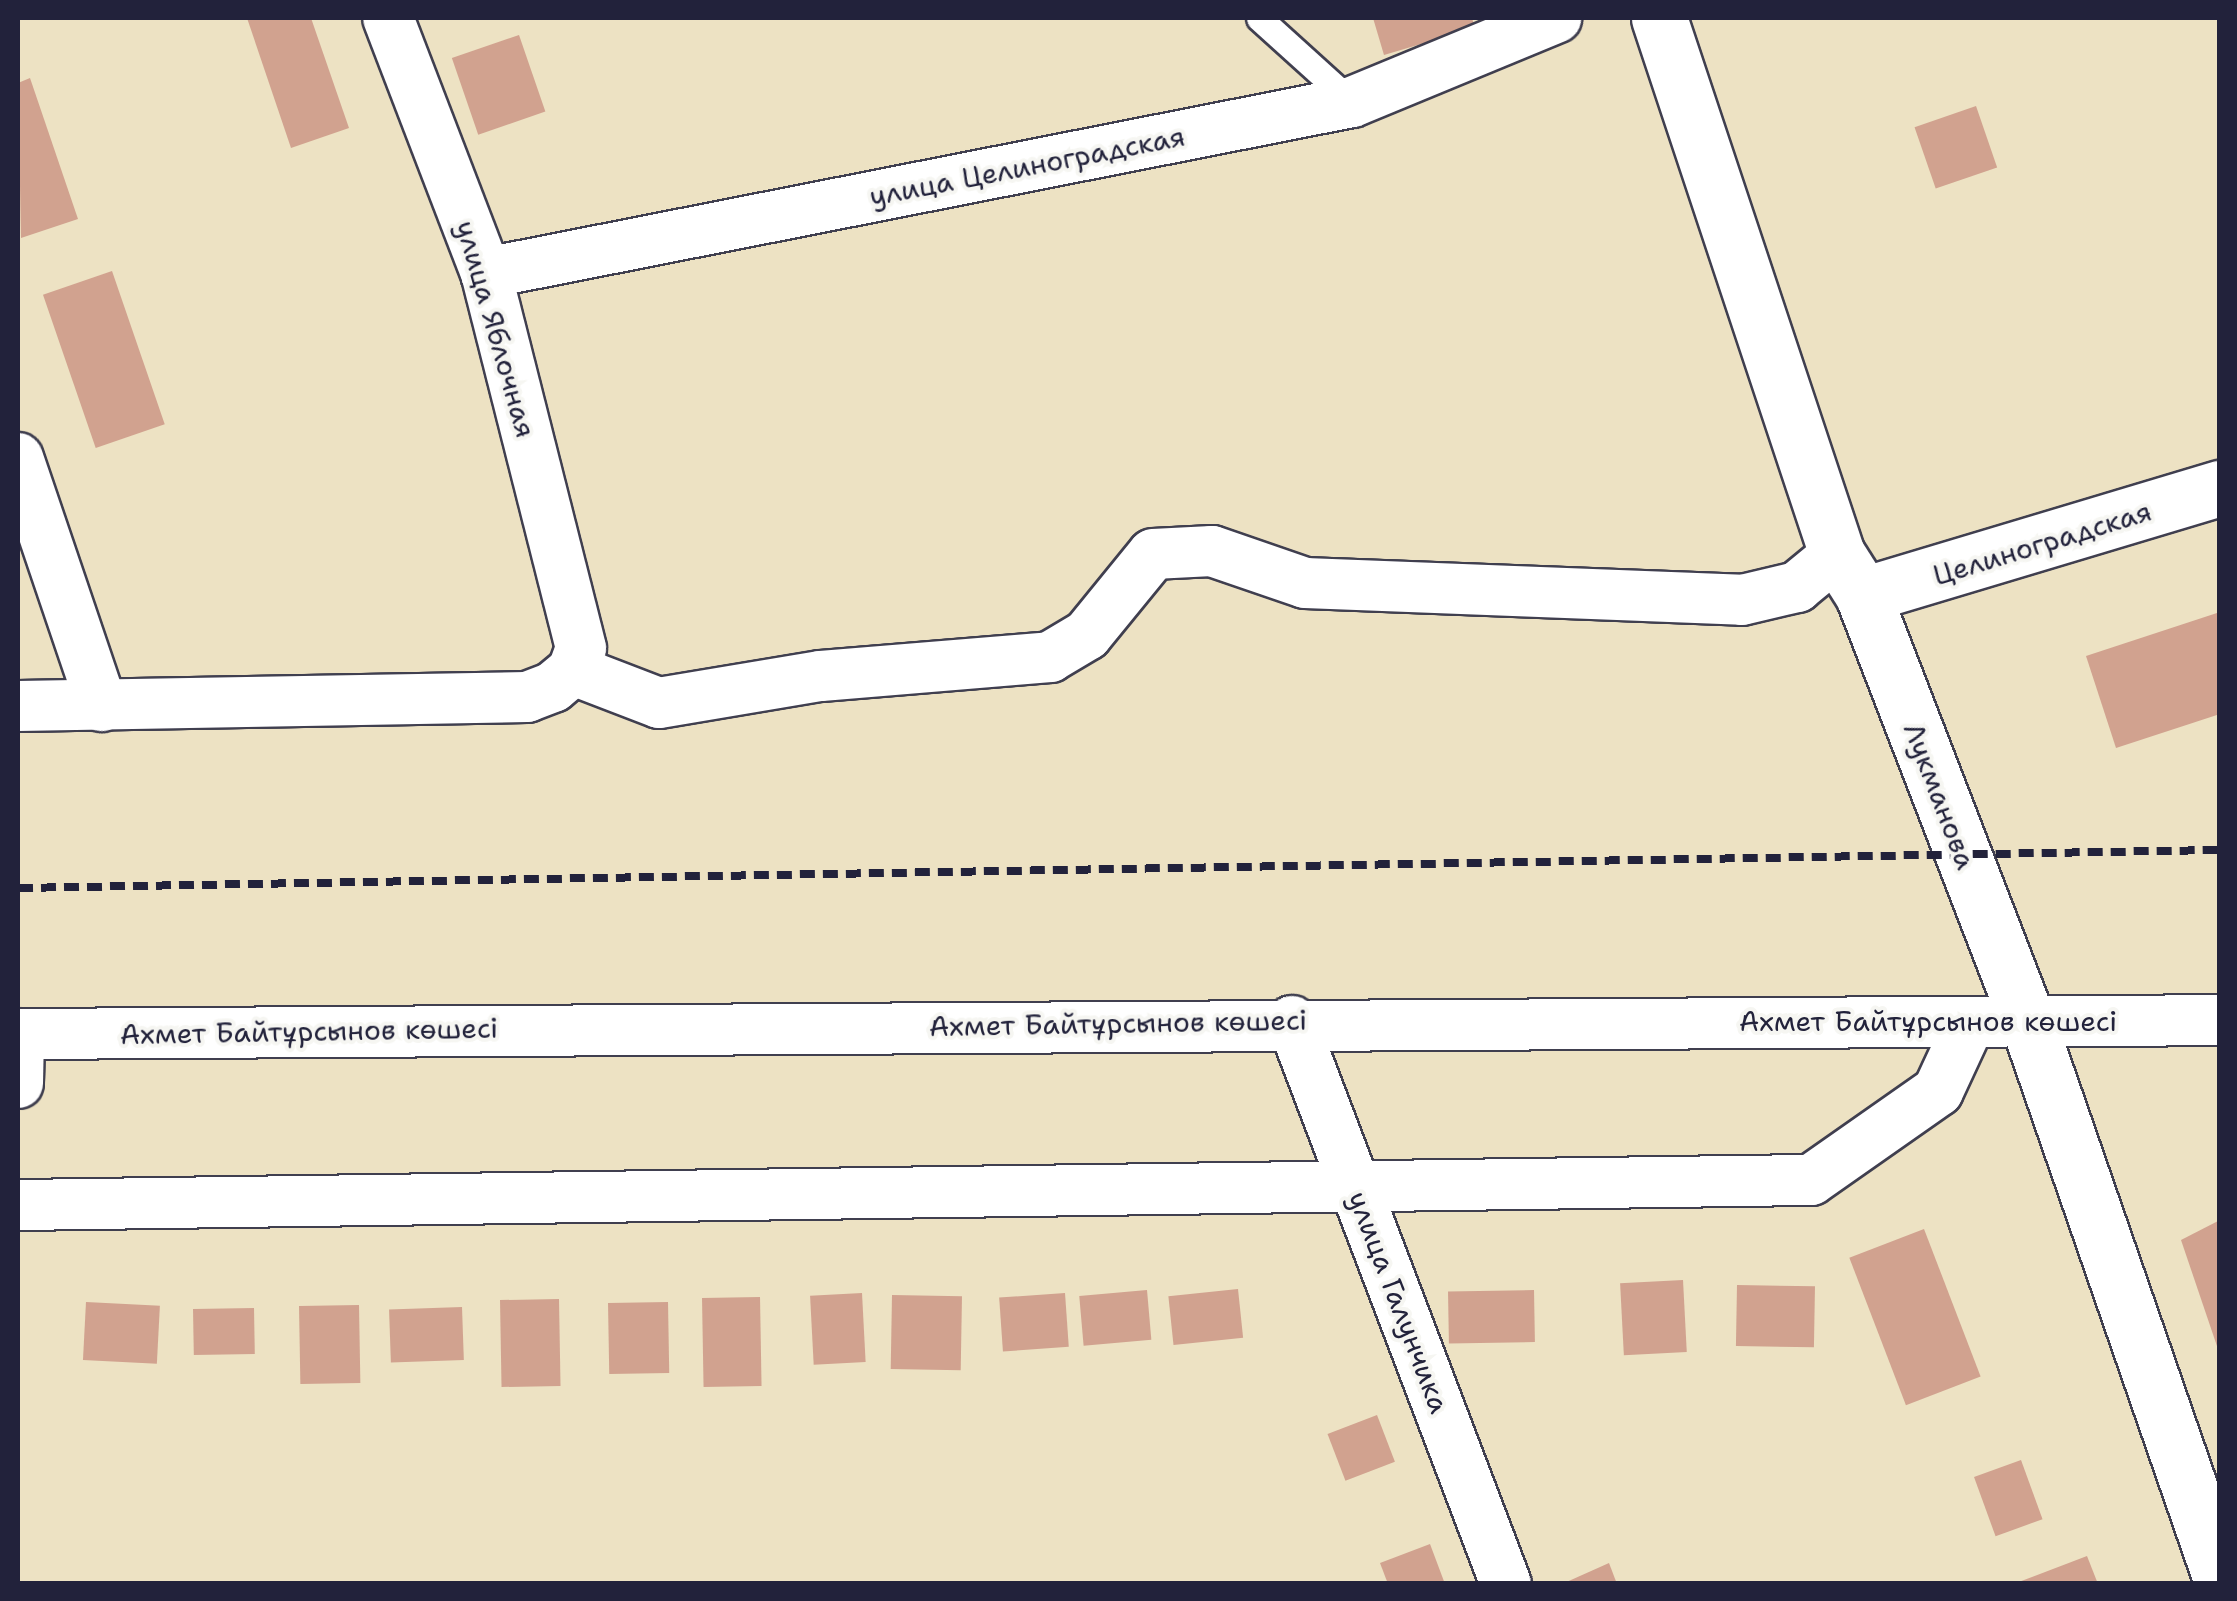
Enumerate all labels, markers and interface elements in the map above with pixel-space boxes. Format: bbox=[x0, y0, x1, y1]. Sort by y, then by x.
street label: улица Целиноградская bbox=[866, 119, 1188, 213]
street label: улица Яблочная bbox=[449, 217, 543, 441]
street label: Целиноградская bbox=[1929, 494, 2155, 592]
street label: Лукманова bbox=[1897, 718, 1983, 874]
street label: Ахмет Байтұрсынов көшесі bbox=[929, 1003, 1307, 1043]
street label: Ахмет Байтұрсынов көшесі bbox=[1739, 1004, 2117, 1038]
street label: Ахмет Байтұрсынов көшесі bbox=[120, 1011, 498, 1051]
street label: улица Галунчика bbox=[1341, 1186, 1457, 1418]

